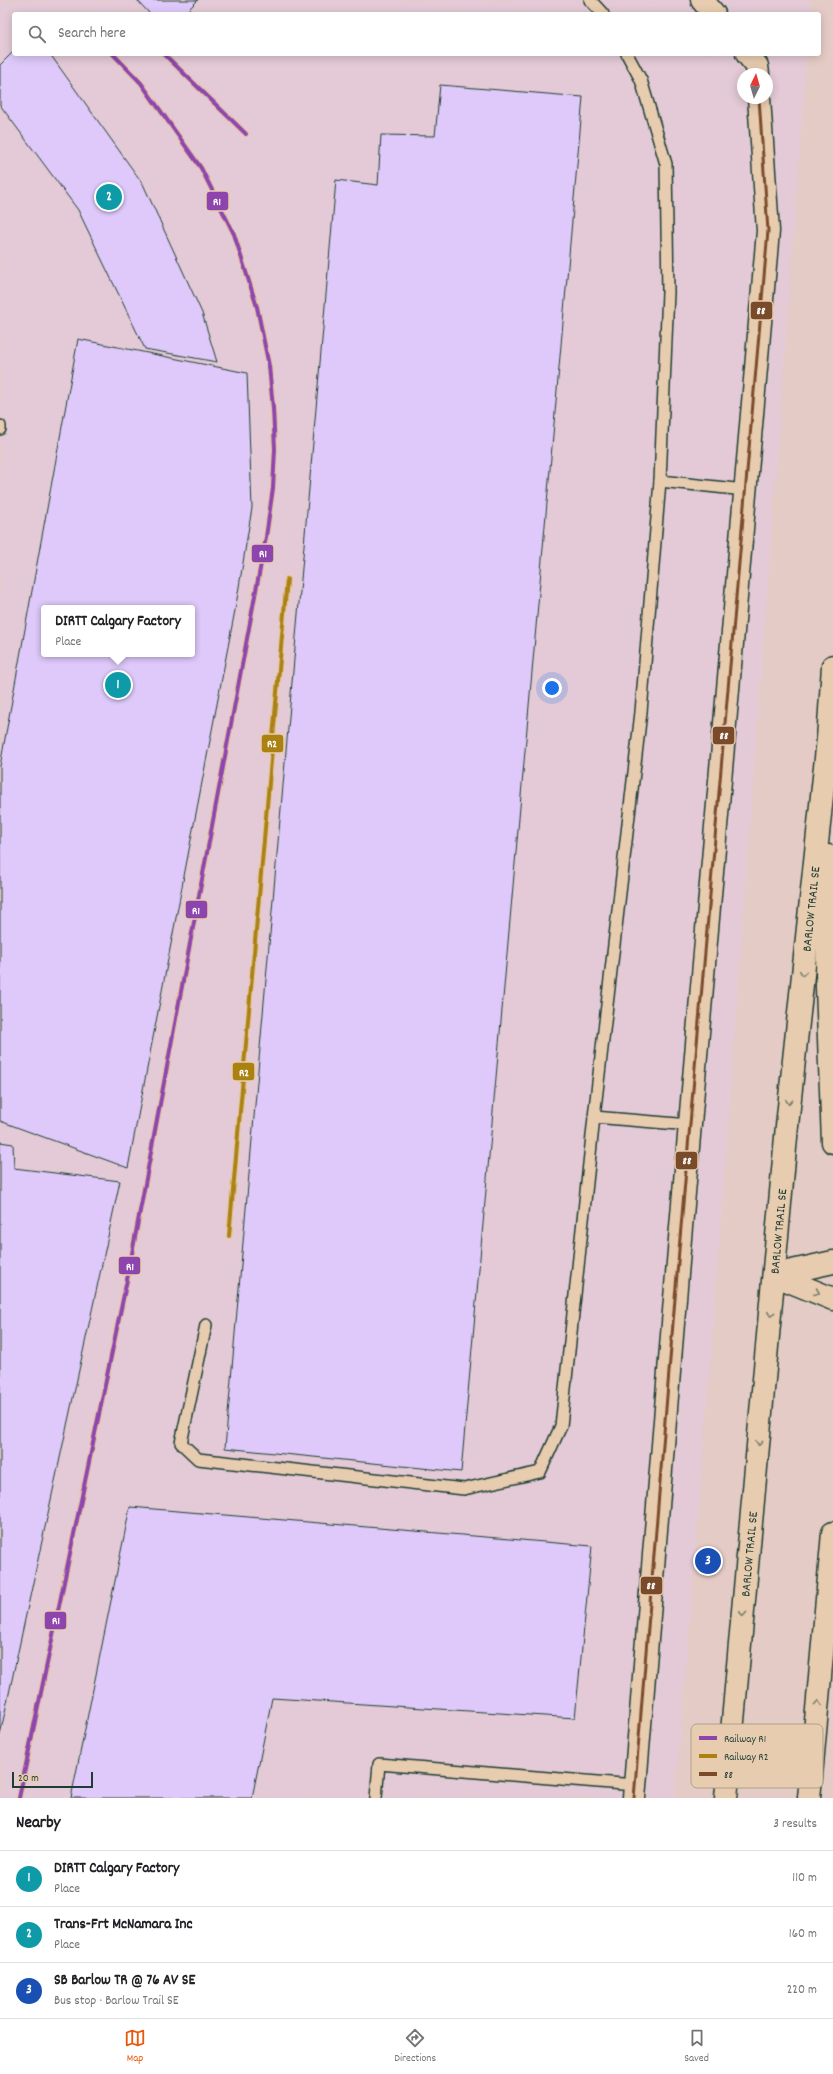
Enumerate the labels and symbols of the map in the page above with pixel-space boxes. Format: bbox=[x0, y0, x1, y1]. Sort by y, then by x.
north arrow bbox=[737, 68, 773, 104]
pin: 2 bbox=[96, 182, 122, 212]
line badge: R1 bbox=[206, 191, 229, 211]
text: R1 bbox=[213, 195, 221, 211]
line badge: 88 bbox=[750, 301, 773, 320]
text: 88 bbox=[757, 304, 766, 320]
line badge: R1 bbox=[251, 544, 274, 563]
text: R1 bbox=[259, 547, 267, 563]
pin: 1 bbox=[105, 670, 131, 700]
your location bbox=[542, 678, 562, 698]
line badge: 88 bbox=[712, 726, 735, 745]
text: 88 bbox=[720, 729, 729, 745]
line badge: R2 bbox=[261, 734, 284, 753]
text: R2 bbox=[267, 737, 277, 753]
street label: BARLOW TRAIL SE bbox=[799, 866, 826, 953]
line badge: R1 bbox=[185, 900, 208, 919]
text: R1 bbox=[192, 904, 200, 920]
one-way arrow bbox=[799, 970, 808, 976]
line badge: R2 bbox=[232, 1062, 255, 1081]
text: R2 bbox=[239, 1066, 249, 1082]
one-way arrow bbox=[785, 1099, 794, 1105]
line badge: 88 bbox=[675, 1151, 698, 1170]
text: 88 bbox=[683, 1154, 692, 1170]
street label: BARLOW TRAIL SE bbox=[767, 1188, 793, 1275]
line badge: R1 bbox=[118, 1256, 141, 1275]
text: R1 bbox=[126, 1260, 134, 1276]
one-way arrow bbox=[812, 1287, 820, 1295]
one-way arrow bbox=[766, 1310, 775, 1317]
one-way arrow bbox=[755, 1440, 764, 1446]
street label: BARLOW TRAIL SE bbox=[737, 1511, 764, 1598]
pin: 3 bbox=[695, 1546, 721, 1576]
line badge: 88 bbox=[640, 1576, 663, 1595]
text: 88 bbox=[647, 1579, 656, 1595]
line badge: R1 bbox=[44, 1611, 67, 1630]
one-way arrow bbox=[739, 1611, 748, 1617]
text: R1 bbox=[52, 1614, 60, 1630]
one-way arrow bbox=[813, 1700, 822, 1706]
legend bbox=[691, 1724, 823, 1788]
text: Railway R1 bbox=[724, 1732, 766, 1748]
text: Railway R2 bbox=[724, 1750, 769, 1766]
text: 88 bbox=[724, 1768, 733, 1784]
scale bar bbox=[12, 1770, 93, 1789]

